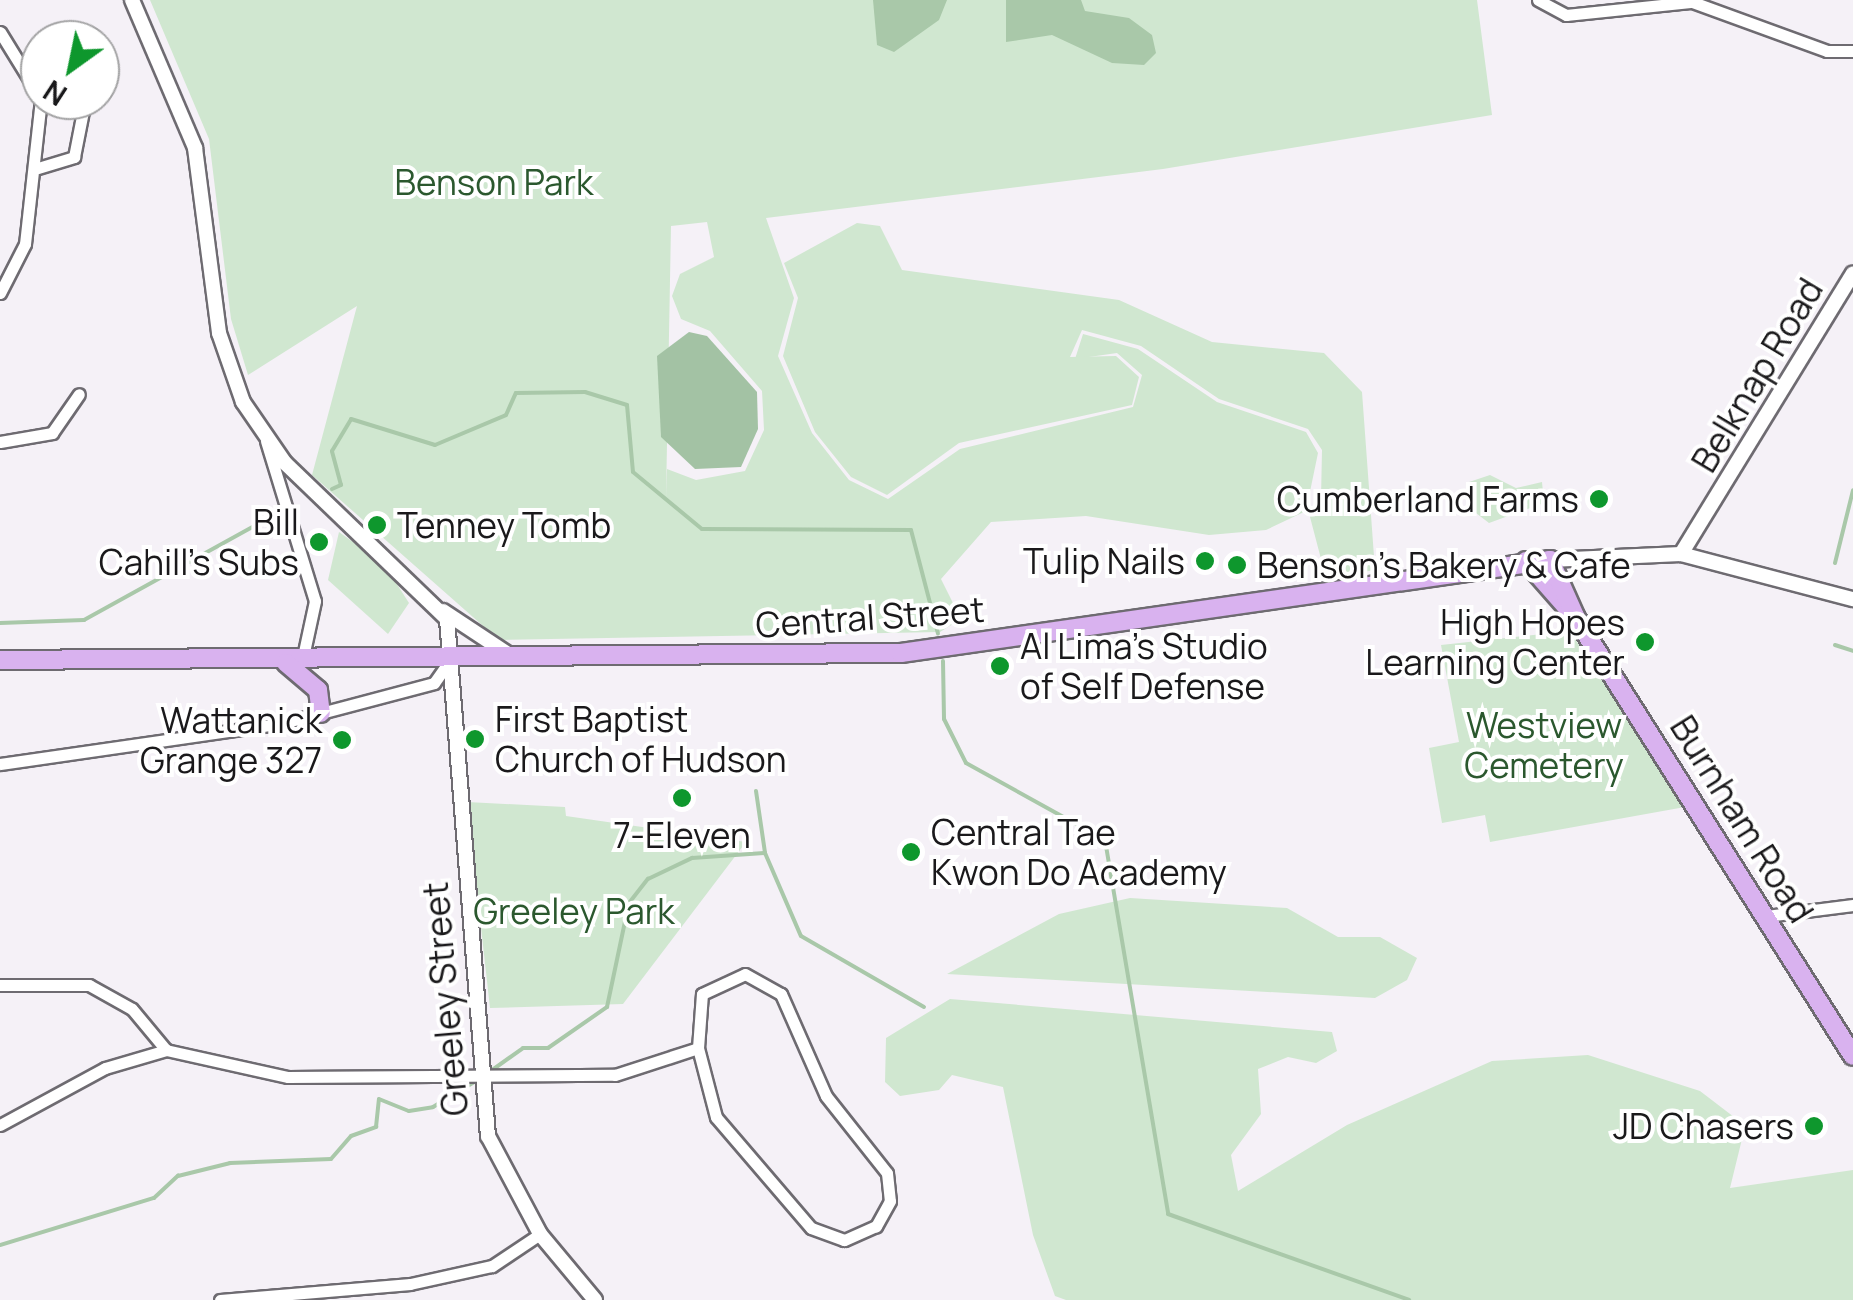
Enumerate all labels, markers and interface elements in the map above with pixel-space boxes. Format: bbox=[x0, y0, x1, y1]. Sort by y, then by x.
north arrow bbox=[20, 20, 120, 120]
text: N bbox=[36, 72, 74, 115]
park label: Benson Park bbox=[395, 161, 593, 203]
street label: Belknap Road bbox=[1683, 271, 1831, 479]
place label: Cumberland Farms bbox=[1277, 478, 1579, 520]
marker: Cumberland Farms bbox=[1588, 488, 1610, 510]
place label: Bill Cahill's Subs bbox=[99, 501, 299, 583]
place label: Tenney Tomb bbox=[397, 504, 611, 546]
marker: Tenney Tomb bbox=[366, 514, 388, 536]
marker: Bill Cahill's Subs bbox=[308, 531, 330, 553]
place label: Tulip Nails bbox=[1023, 540, 1185, 582]
place label: Benson's Bakery & Cafe bbox=[1257, 544, 1630, 586]
marker: Tulip Nails bbox=[1194, 550, 1216, 572]
marker: Benson's Bakery & Cafe bbox=[1226, 554, 1248, 576]
street label: Central Street bbox=[754, 588, 986, 646]
place label: High Hopes Learning Center bbox=[1365, 601, 1625, 683]
place label: Al Lima's Studio of Self Defense bbox=[1020, 625, 1268, 707]
marker: High Hopes Learning Center bbox=[1634, 631, 1656, 653]
marker: Al Lima's Studio of Self Defense bbox=[989, 655, 1011, 677]
place label: First Baptist Church of Hudson bbox=[495, 698, 787, 780]
place label: Wattanick Grange 327 bbox=[140, 699, 322, 781]
park label: Westview Cemetery bbox=[1464, 704, 1624, 786]
street label: Burnham Road bbox=[1662, 708, 1822, 930]
marker: First Baptist Church of Hudson bbox=[464, 728, 486, 750]
marker: Wattanick Grange 327 bbox=[331, 729, 353, 751]
marker: 7-Eleven bbox=[671, 787, 693, 809]
place label: Central Tae Kwon Do Academy bbox=[931, 811, 1227, 893]
place label: 7-Eleven bbox=[613, 814, 751, 856]
marker: Central Tae Kwon Do Academy bbox=[900, 841, 922, 863]
street label: Greeley Street bbox=[414, 880, 476, 1118]
park label: Greeley Park bbox=[473, 890, 675, 932]
place label: JD Chasers bbox=[1613, 1105, 1794, 1147]
marker: JD Chasers bbox=[1803, 1115, 1825, 1137]

